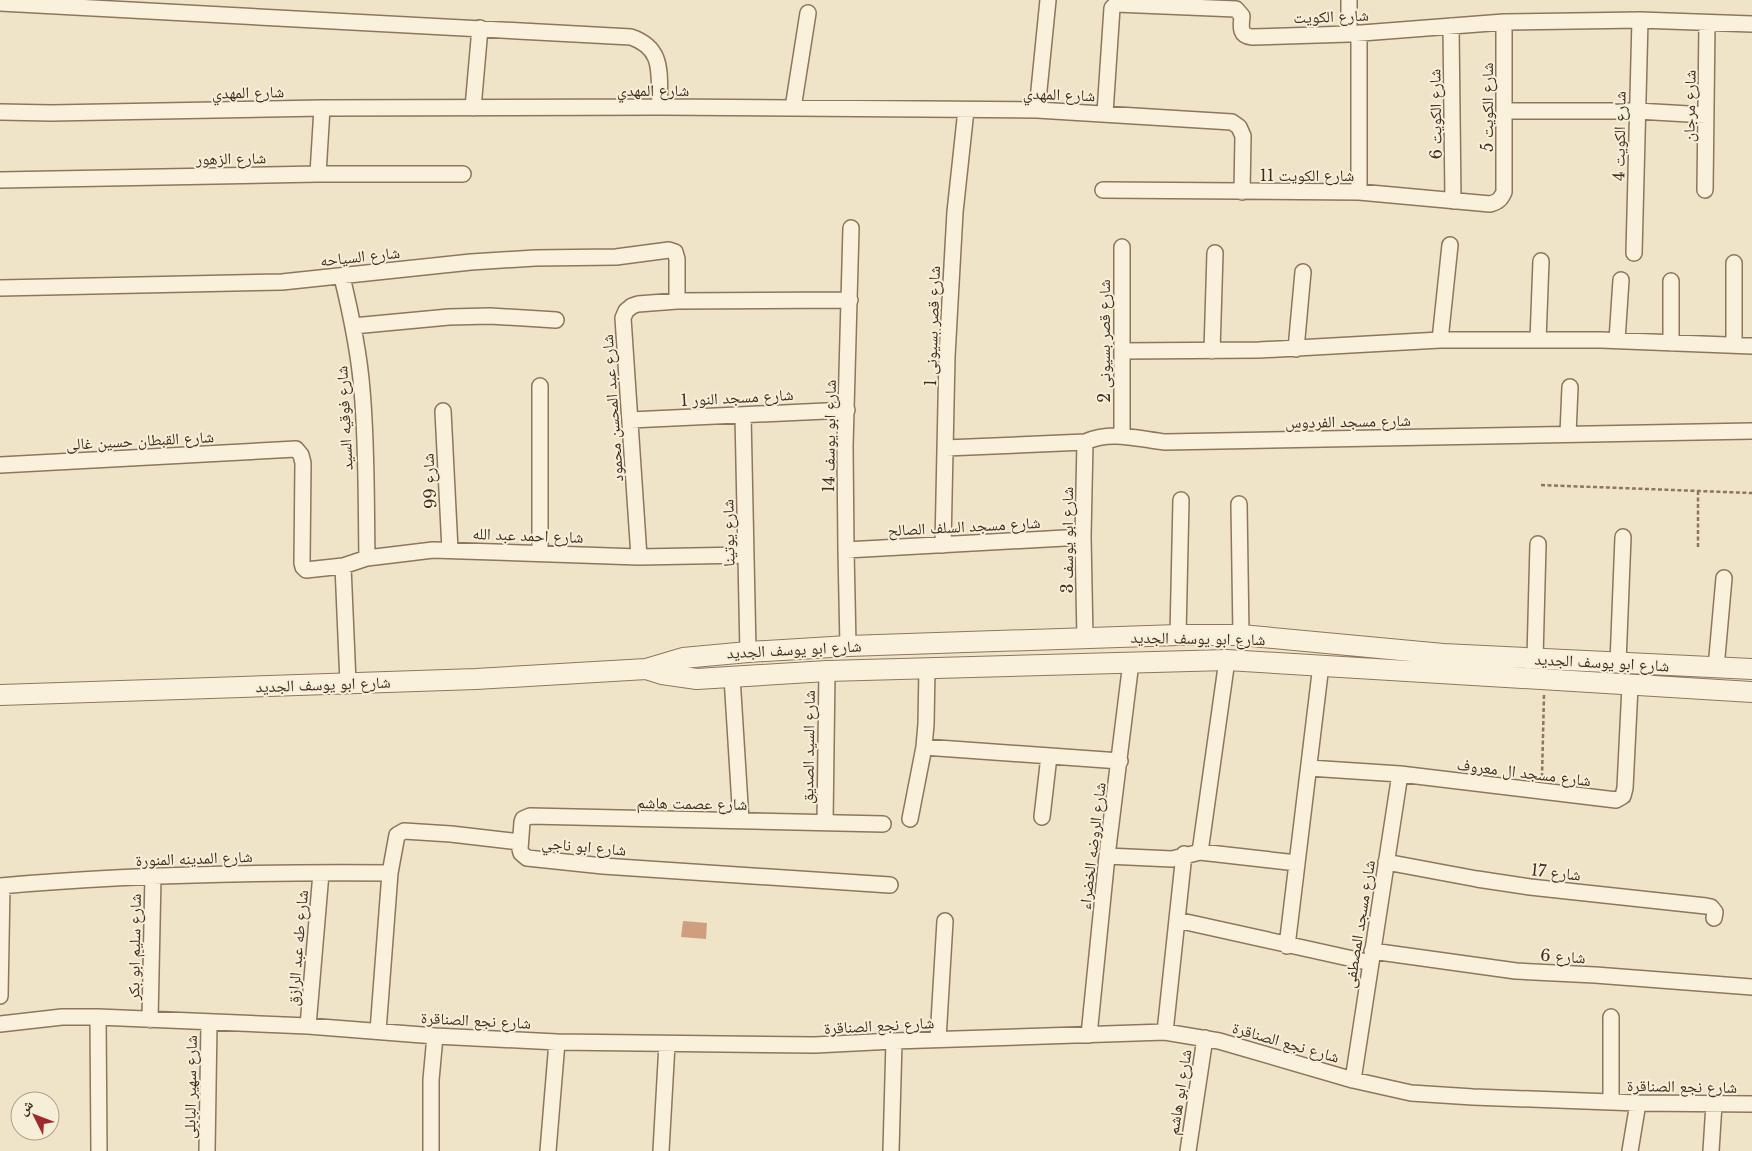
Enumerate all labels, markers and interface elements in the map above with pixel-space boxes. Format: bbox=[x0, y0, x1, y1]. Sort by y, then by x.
street label: شارع الكويت bbox=[1293, 5, 1369, 28]
street label: شارع الكويت 5 bbox=[1477, 62, 1498, 152]
street label: شارع الكويت 6 bbox=[1424, 69, 1447, 159]
street label: شارع مرجان bbox=[1678, 70, 1701, 142]
street label: شارع المهدي bbox=[617, 80, 689, 103]
street label: شارع المهدي bbox=[212, 81, 284, 106]
street label: شارع المهدي bbox=[1022, 83, 1096, 108]
street label: شارع الكويت 4 bbox=[1608, 91, 1631, 181]
street label: شارع الزهور bbox=[195, 147, 266, 170]
street label: شارع الكويت 11 bbox=[1260, 165, 1354, 186]
street label: شارع السياحه bbox=[319, 242, 401, 271]
street label: شارع قصر بسيونى 1 bbox=[920, 265, 945, 387]
street label: شارع قصر بسيونى 2 bbox=[1094, 279, 1115, 403]
street label: شارع عبد المحسن محمود bbox=[597, 334, 628, 482]
street label: شارع فوقيه السيد bbox=[331, 365, 358, 471]
street label: شارع ابو يوسف 14 bbox=[818, 379, 841, 493]
street label: شارع مسجد النور 1 bbox=[680, 384, 794, 411]
street label: شارع مسجد الفردوس bbox=[1285, 410, 1411, 433]
street label: شارع القبطان حسين غالى bbox=[65, 426, 215, 455]
street label: شارع 99 bbox=[418, 453, 441, 509]
street label: شارع ابو يوسف 3 bbox=[1057, 487, 1078, 593]
street label: شارع يوتينا bbox=[717, 499, 740, 567]
street label: شارع مسجد السلف الصالح bbox=[887, 512, 1041, 541]
street label: شارع احمد عبد الله bbox=[472, 523, 584, 548]
street label: شارع ابو يوسف الجديد bbox=[1130, 627, 1266, 650]
street label: شارع ابو يوسف الجديد bbox=[726, 635, 862, 664]
street label: شارع ابو يوسف الجديد bbox=[1534, 648, 1670, 677]
street label: شارع ابو يوسف الجديد bbox=[255, 672, 391, 697]
street label: شارع السيد الصديق bbox=[797, 690, 820, 804]
street label: شارع مسجد ال معروف bbox=[1456, 754, 1592, 791]
street label: شارع الروضه الخضراء bbox=[1074, 781, 1111, 911]
street label: شارع عصمت هاشم bbox=[636, 792, 748, 815]
street label: شارع ابو ناجي bbox=[541, 832, 627, 863]
street label: شارع المدينه المنورة bbox=[135, 846, 253, 871]
street label: شارع مسجد المصطفى bbox=[1339, 859, 1380, 990]
street label: شارع 17 bbox=[1530, 859, 1582, 886]
street label: شارع طه عبد الرازق bbox=[282, 889, 313, 1007]
street label: شارع سليم ابو بكر bbox=[123, 893, 146, 1002]
street label: شارع 6 bbox=[1540, 945, 1586, 968]
street label: شارع نجع الصناقرة bbox=[420, 1007, 532, 1034]
street label: شارع نجع الصناقرة bbox=[823, 1012, 935, 1039]
street label: شارع نجع الصناقرة bbox=[1230, 1017, 1342, 1068]
street label: شارع سهير البابلى bbox=[179, 1035, 202, 1139]
street label: شارع ابو هاشم bbox=[1162, 1048, 1197, 1136]
street label: شارع نجع الصناقرة bbox=[1627, 1075, 1737, 1098]
north arrow bbox=[10, 1091, 60, 1141]
text: ش bbox=[14, 1096, 37, 1119]

